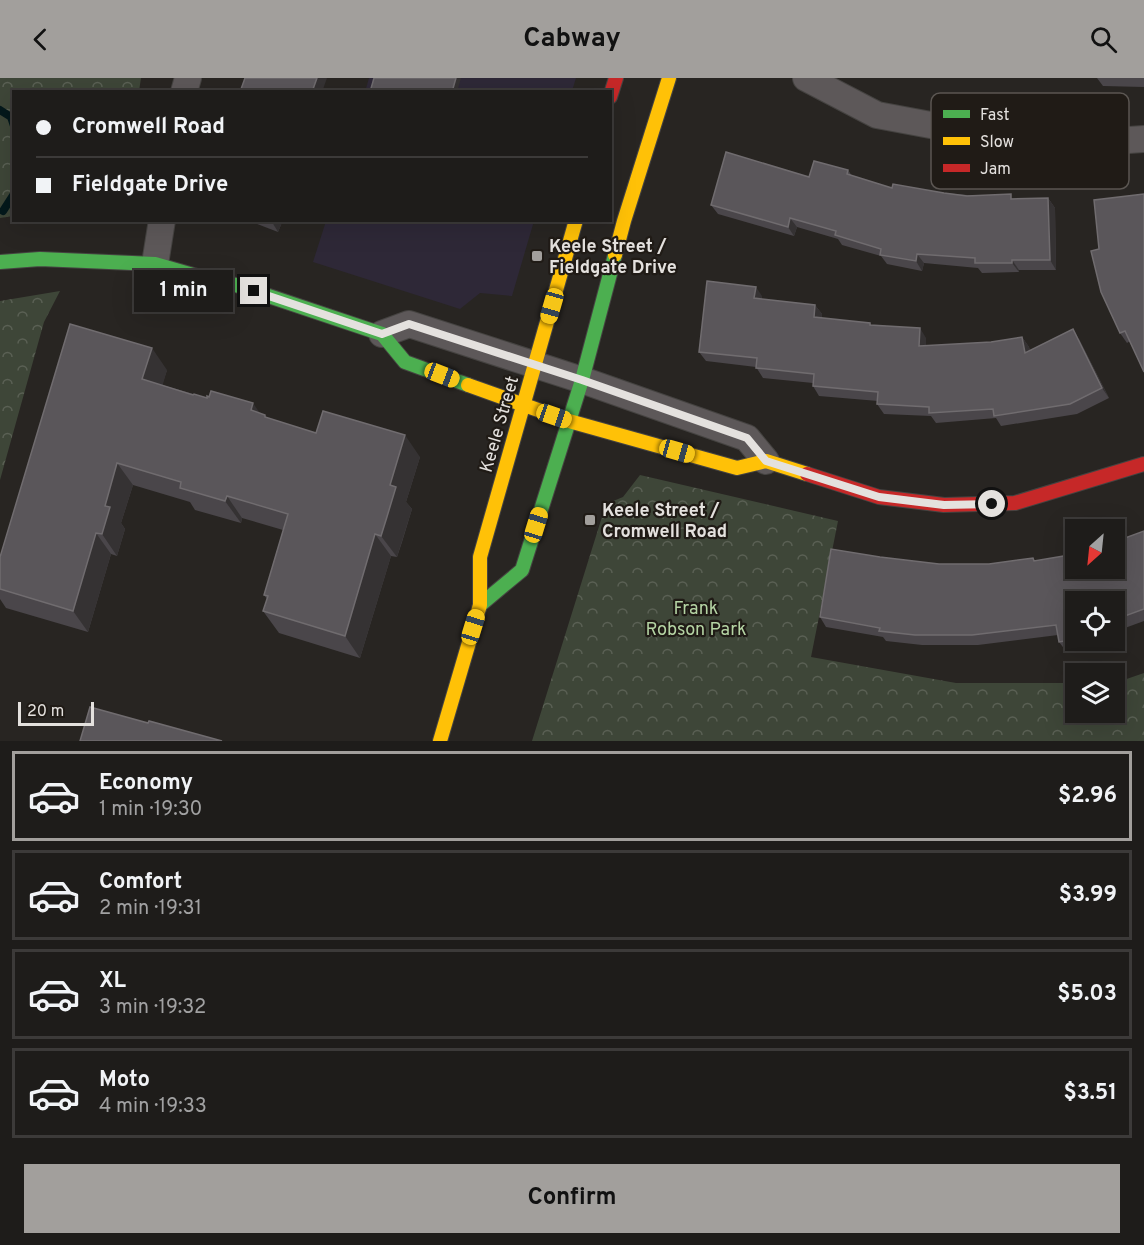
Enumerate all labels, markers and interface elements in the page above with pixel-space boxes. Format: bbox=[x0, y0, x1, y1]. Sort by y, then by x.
text: Cabway bbox=[523, 22, 621, 56]
icon: back bbox=[24, 23, 57, 56]
icon: search bbox=[1087, 23, 1120, 56]
legend bbox=[931, 93, 1129, 189]
text: Fast bbox=[980, 106, 1010, 126]
text: Cromwell Road bbox=[72, 114, 225, 141]
text: Slow bbox=[980, 133, 1014, 153]
text: Jam bbox=[980, 160, 1011, 180]
text: Fieldgate Drive bbox=[72, 172, 228, 199]
place label: Keele Street / Fieldgate Drive bbox=[549, 236, 677, 280]
marker: Keele Street / Fieldgate Drive bbox=[530, 249, 544, 263]
callout: 1 min bbox=[134, 270, 233, 312]
route end bbox=[240, 277, 267, 304]
text: 1 min bbox=[159, 278, 208, 304]
car bbox=[538, 286, 566, 326]
car bbox=[422, 360, 462, 390]
street label: Keele Street bbox=[476, 374, 525, 475]
car bbox=[534, 402, 574, 430]
car bbox=[657, 437, 697, 465]
route start bbox=[978, 490, 1005, 517]
place label: Keele Street / Cromwell Road bbox=[602, 500, 727, 544]
car bbox=[522, 505, 550, 545]
marker: Keele Street / Cromwell Road bbox=[583, 513, 597, 527]
north arrow bbox=[1065, 519, 1125, 579]
map controls bbox=[1065, 519, 1125, 723]
button: locate bbox=[1065, 591, 1125, 651]
park label: Frank Robson Park bbox=[645, 598, 747, 642]
car bbox=[459, 607, 487, 647]
button: layers bbox=[1065, 663, 1125, 723]
scale bar bbox=[18, 699, 94, 726]
text: 20 m bbox=[27, 702, 64, 722]
icon: car bbox=[27, 769, 81, 823]
text: Economy bbox=[99, 770, 193, 797]
text: $2.96 bbox=[1058, 783, 1117, 810]
text: 1 min · 19:30 bbox=[99, 797, 202, 823]
icon: car bbox=[27, 868, 81, 922]
text: Comfort bbox=[99, 869, 182, 896]
text: $3.99 bbox=[1059, 882, 1117, 909]
text: 2 min · 19:31 bbox=[99, 896, 202, 922]
icon: car bbox=[27, 967, 81, 1021]
text: XL bbox=[99, 968, 126, 995]
text: $5.03 bbox=[1057, 981, 1117, 1008]
text: 3 min · 19:32 bbox=[99, 995, 206, 1021]
icon: car bbox=[27, 1066, 81, 1120]
text: Moto bbox=[99, 1067, 150, 1094]
text: $3.51 bbox=[1063, 1080, 1117, 1107]
text: 4 min · 19:33 bbox=[99, 1094, 207, 1120]
button: Confirm bbox=[24, 1164, 1120, 1233]

